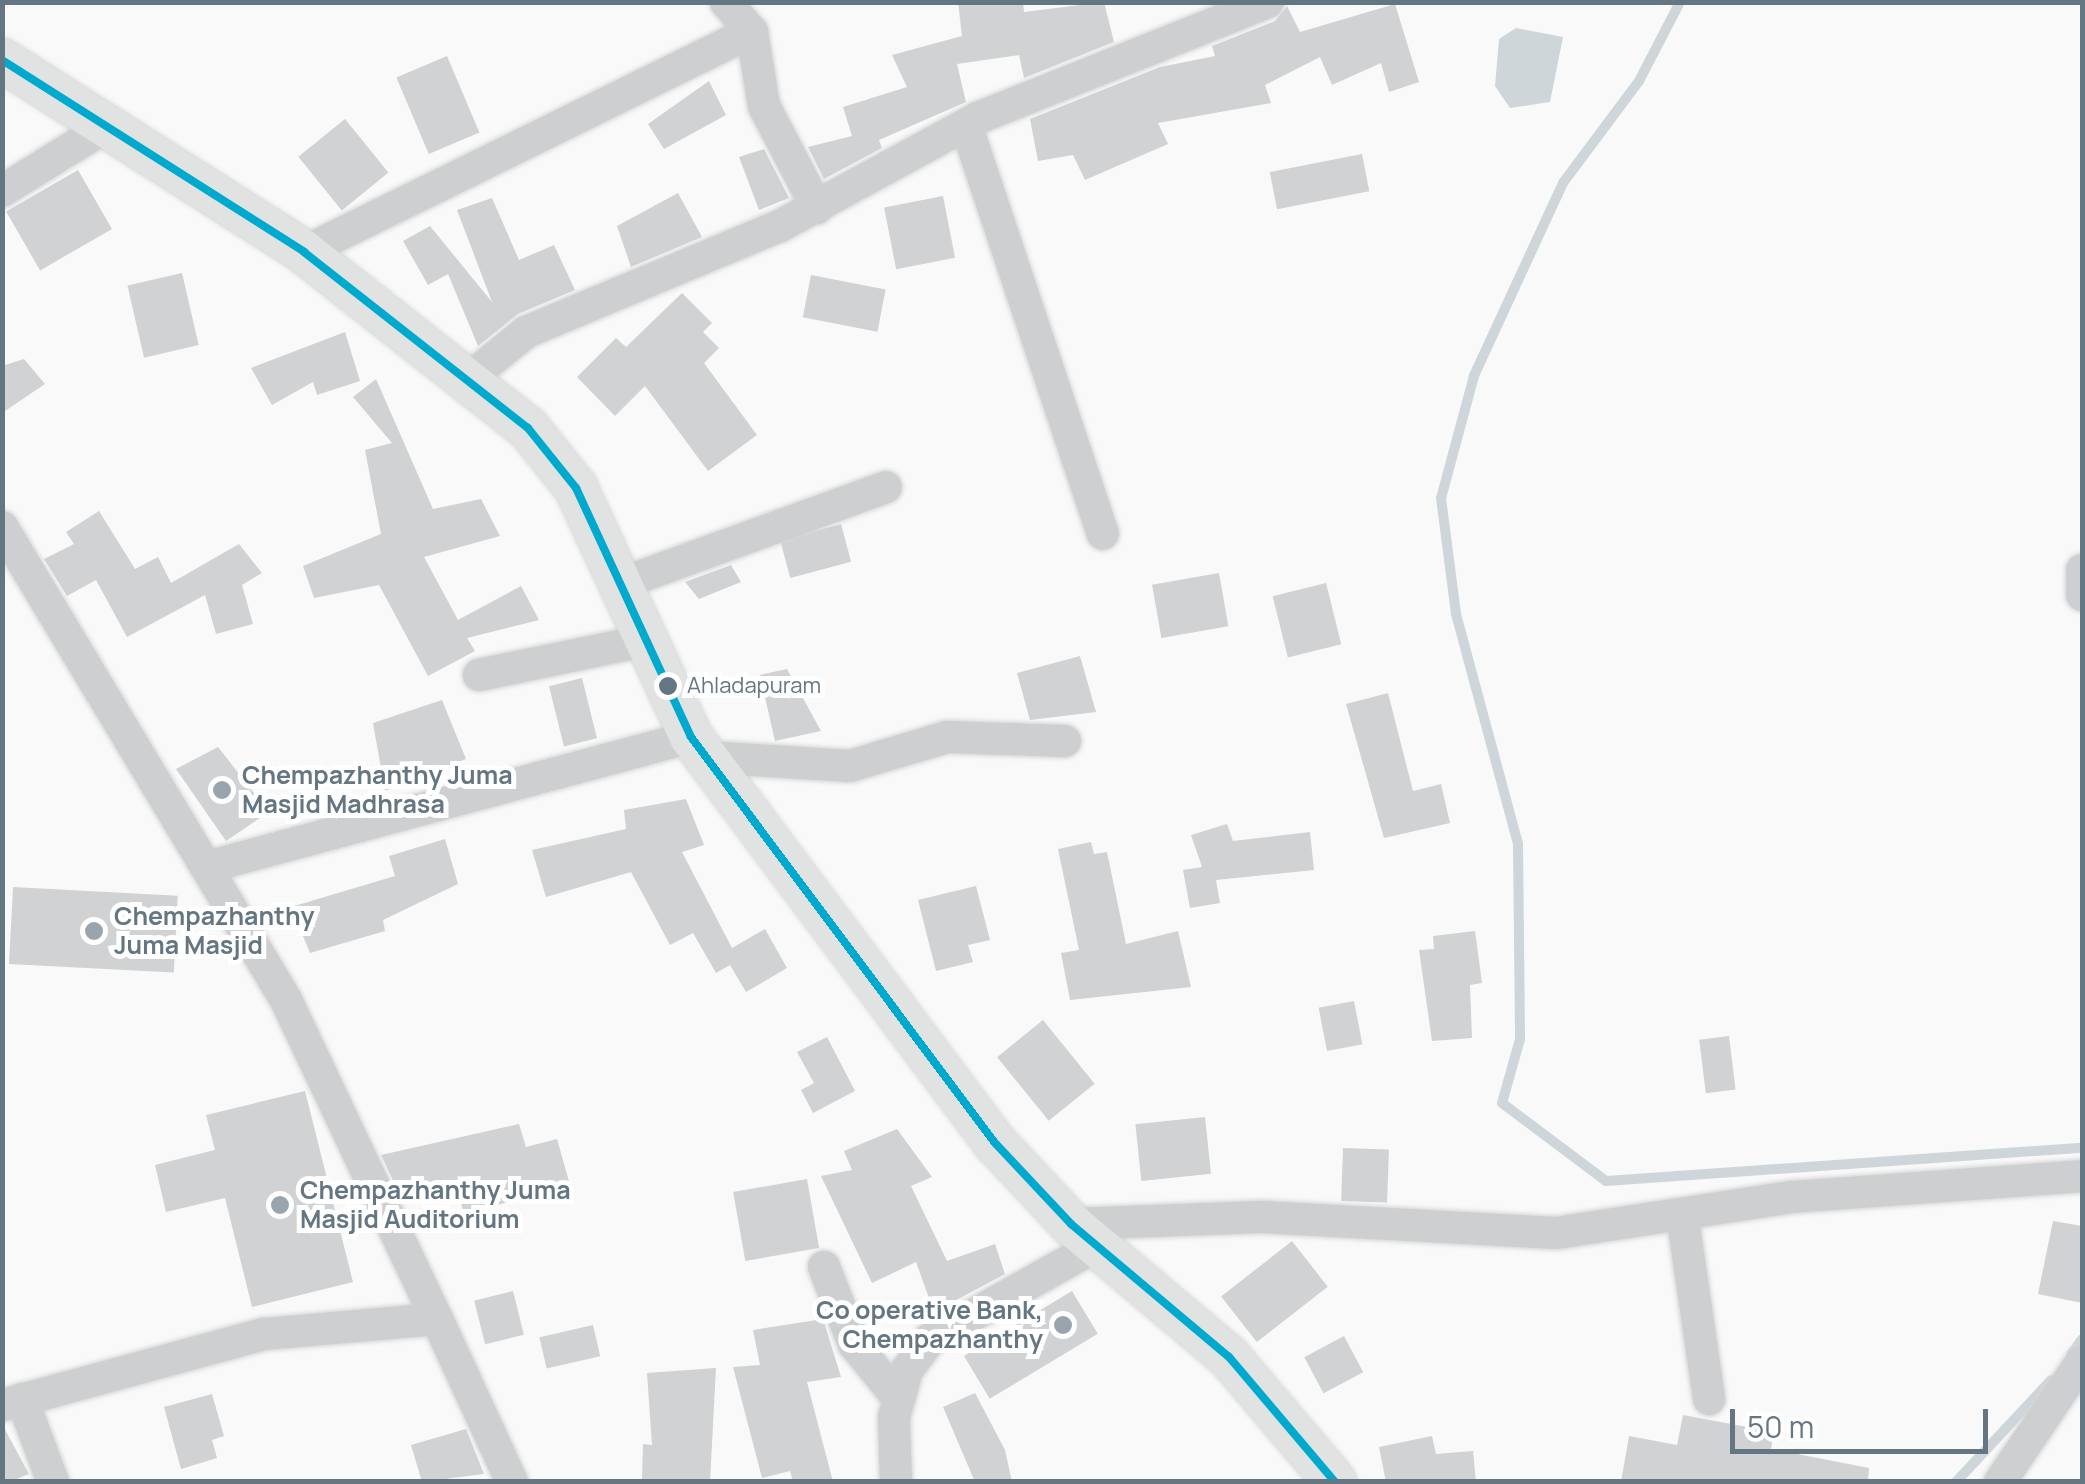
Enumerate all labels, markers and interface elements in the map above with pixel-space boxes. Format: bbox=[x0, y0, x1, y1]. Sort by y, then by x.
place label: Ahladapuram bbox=[687, 673, 821, 699]
marker: Ahladapuram bbox=[658, 676, 678, 696]
place label: Chempazhanthy Juma Masjid Madhrasa bbox=[242, 761, 513, 820]
marker: Chempazhanthy Juma Masjid Madhrasa bbox=[211, 779, 233, 801]
place label: Chempazhanthy Juma Masjid bbox=[114, 902, 315, 961]
marker: Chempazhanthy Juma Masjid bbox=[83, 920, 105, 942]
place label: Chempazhanthy Juma Masjid Auditorium bbox=[300, 1176, 571, 1235]
marker: Chempazhanthy Juma Masjid Auditorium bbox=[269, 1194, 291, 1216]
place label: Co operative Bank, Chempazhanthy bbox=[816, 1296, 1043, 1355]
marker: Co operative Bank, Chempazhanthy bbox=[1052, 1314, 1074, 1336]
scale bar bbox=[1735, 1389, 1992, 1451]
text: 50 m bbox=[1747, 1406, 1814, 1447]

